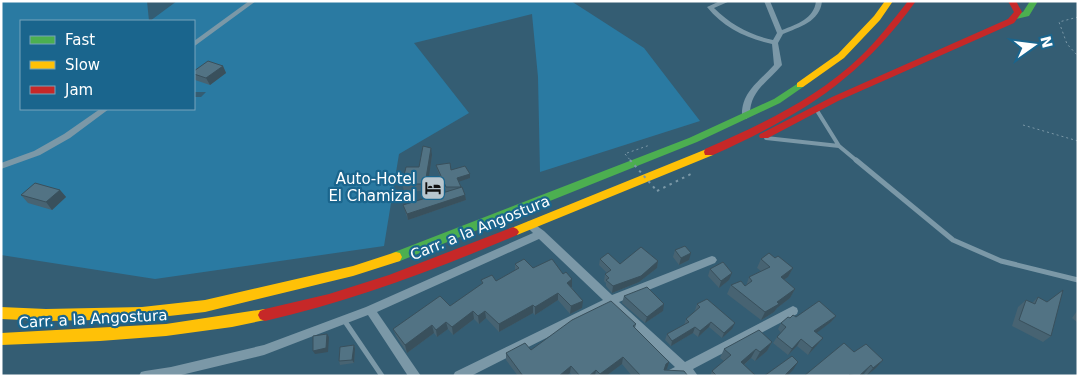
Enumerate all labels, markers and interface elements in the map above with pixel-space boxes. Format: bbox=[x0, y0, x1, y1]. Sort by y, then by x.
legend bbox=[20, 20, 195, 110]
north arrow bbox=[1009, 20, 1059, 70]
text: Fast bbox=[65, 31, 95, 49]
text: N bbox=[1037, 34, 1056, 49]
text: Slow bbox=[65, 56, 100, 74]
text: Jam bbox=[64, 81, 93, 99]
place label: Auto-Hotel El Chamizal bbox=[328, 170, 416, 205]
hotel icon: Auto-Hotel El Chamizal bbox=[420, 175, 446, 201]
street label: Carr. a la Angostura bbox=[408, 192, 552, 264]
street label: Carr. a la Angostura bbox=[18, 306, 168, 332]

